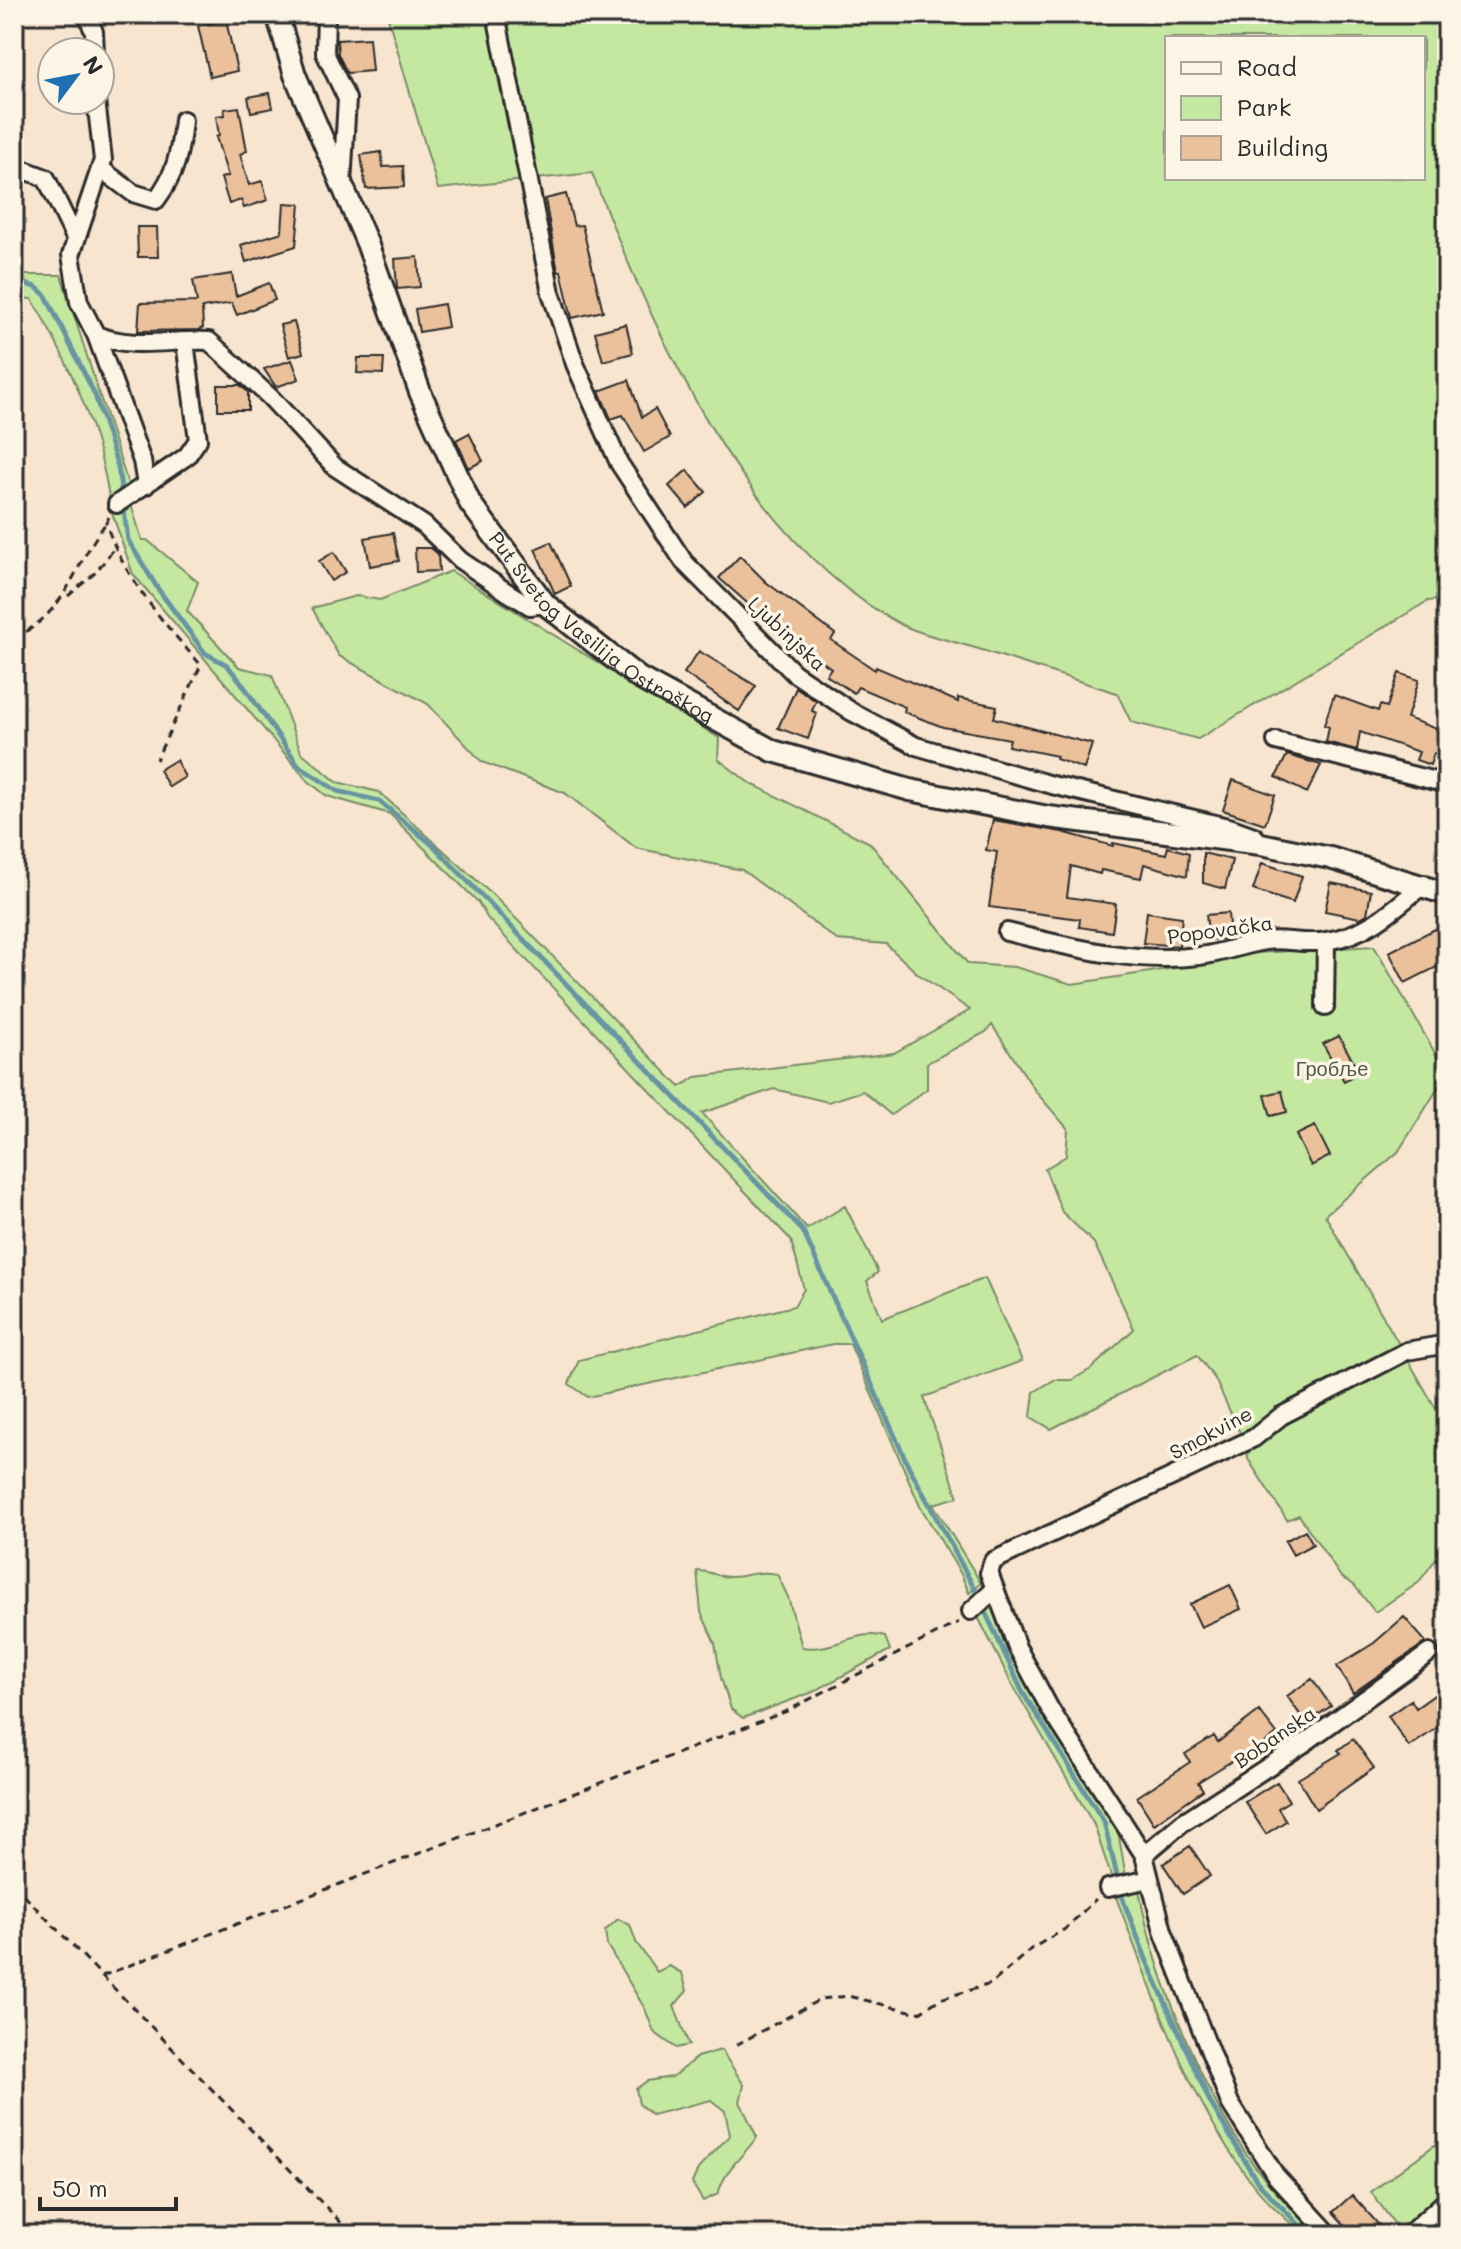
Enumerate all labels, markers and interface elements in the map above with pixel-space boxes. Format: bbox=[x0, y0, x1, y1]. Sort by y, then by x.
north arrow bbox=[36, 36, 116, 116]
legend bbox=[1165, 36, 1425, 180]
text: N bbox=[77, 50, 110, 80]
text: Road bbox=[1237, 51, 1297, 82]
text: Park bbox=[1237, 91, 1291, 122]
text: Building bbox=[1237, 131, 1328, 162]
street label: Put Svetog Vasilija Ostroškog bbox=[484, 526, 719, 728]
street label: Ljubinjska bbox=[743, 590, 832, 676]
street label: Popovačka bbox=[1165, 909, 1274, 949]
park label: Гробље bbox=[1296, 1055, 1368, 1081]
street label: Smokvine bbox=[1165, 1400, 1256, 1465]
street label: Bobanska bbox=[1228, 1699, 1320, 1773]
scale bar bbox=[40, 2161, 176, 2211]
text: 50 m bbox=[52, 2172, 108, 2203]

